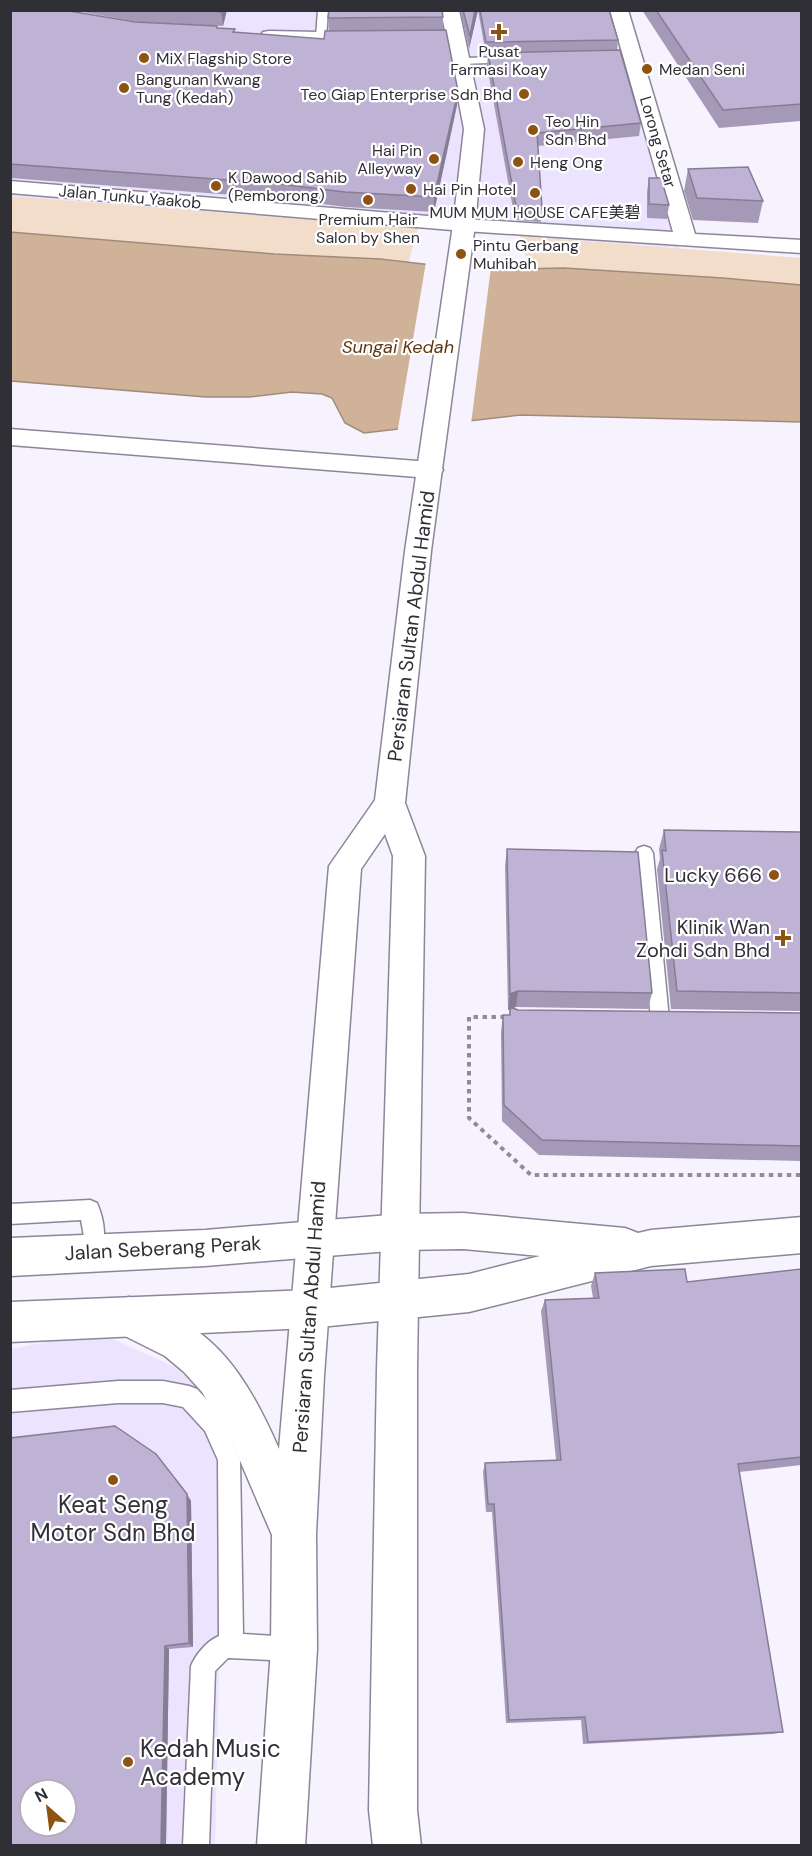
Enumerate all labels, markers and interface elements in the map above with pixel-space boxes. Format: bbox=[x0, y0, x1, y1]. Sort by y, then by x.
marker: Pusat Farmasi Koay bbox=[492, 25, 506, 39]
place label: Pusat Farmasi Koay bbox=[450, 41, 548, 80]
place label: MiX Flagship Store bbox=[156, 48, 292, 69]
marker: MiX Flagship Store bbox=[137, 51, 151, 65]
place label: Medan Seni bbox=[659, 59, 745, 80]
marker: Medan Seni bbox=[640, 62, 654, 76]
place label: Bangunan Kwang Tung (Kedah) bbox=[136, 69, 261, 108]
marker: Bangunan Kwang Tung (Kedah) bbox=[117, 81, 131, 95]
place label: Teo Giap Enterprise Sdn Bhd bbox=[301, 84, 512, 105]
marker: Teo Giap Enterprise Sdn Bhd bbox=[517, 87, 531, 101]
street label: Lorong Setar bbox=[635, 94, 681, 190]
place label: Teo Hin Sdn Bhd bbox=[545, 111, 607, 150]
marker: Teo Hin Sdn Bhd bbox=[526, 123, 540, 137]
place label: Hai Pin Alleyway bbox=[357, 140, 422, 179]
marker: Hai Pin Alleyway bbox=[427, 152, 441, 166]
place label: Heng Ong bbox=[530, 152, 603, 173]
marker: Heng Ong bbox=[511, 155, 525, 169]
place label: K Dawood Sahib (Pemborong) bbox=[228, 167, 347, 206]
marker: K Dawood Sahib (Pemborong) bbox=[209, 179, 223, 193]
place label: Hai Pin Hotel bbox=[423, 179, 516, 200]
street label: Jalan Tunku Yaakob bbox=[58, 180, 202, 214]
marker: Hai Pin Hotel bbox=[404, 182, 418, 196]
marker: MUM MUM HOUSE CAFE美碧 bbox=[528, 186, 542, 200]
marker: Premium Hair Salon by Shen bbox=[361, 193, 375, 207]
place label: MUM MUM HOUSE CAFE美碧 bbox=[429, 202, 641, 223]
place label: Premium Hair Salon by Shen bbox=[316, 209, 420, 248]
place label: Pintu Gerbang Muhibah bbox=[473, 235, 579, 274]
marker: Pintu Gerbang Muhibah bbox=[454, 247, 468, 261]
water label: Sungai Kedah bbox=[342, 335, 454, 359]
street label: Persiaran Sultan Abdul Hamid bbox=[381, 489, 441, 763]
place label: Lucky 666 bbox=[664, 862, 762, 888]
marker: Lucky 666 bbox=[767, 868, 781, 882]
place label: Klinik Wan Zohdi Sdn Bhd bbox=[636, 914, 770, 963]
marker: Klinik Wan Zohdi Sdn Bhd bbox=[774, 929, 792, 947]
street label: Persiaran Sultan Abdul Hamid bbox=[287, 1180, 331, 1454]
street label: Jalan Seberang Perak bbox=[64, 1230, 262, 1266]
marker: Keat Seng Motor Sdn Bhd bbox=[106, 1473, 120, 1487]
place label: Keat Seng Motor Sdn Bhd bbox=[31, 1489, 195, 1548]
place label: Kedah Music Academy bbox=[140, 1733, 281, 1792]
marker: Kedah Music Academy bbox=[121, 1755, 135, 1769]
north arrow bbox=[18, 1778, 78, 1838]
text: N bbox=[31, 1783, 51, 1807]

